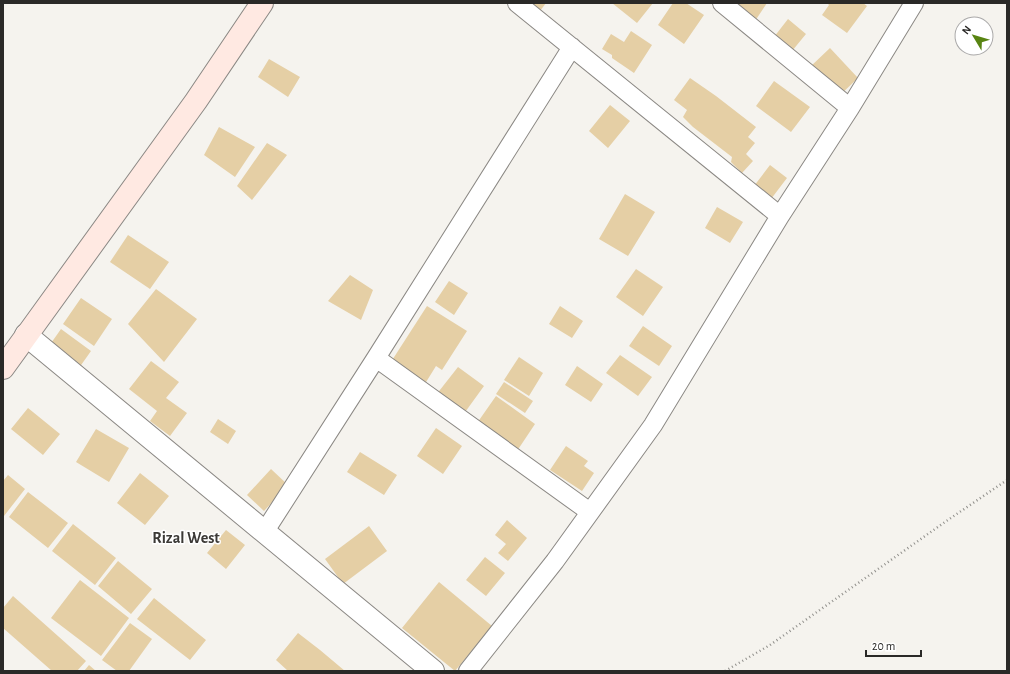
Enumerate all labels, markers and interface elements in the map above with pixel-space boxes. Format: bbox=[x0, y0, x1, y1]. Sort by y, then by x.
north arrow bbox=[954, 16, 994, 56]
text: N bbox=[960, 24, 973, 37]
district label: Rizal West bbox=[152, 530, 220, 546]
scale bar bbox=[866, 632, 921, 658]
text: 20 m bbox=[872, 640, 895, 652]

